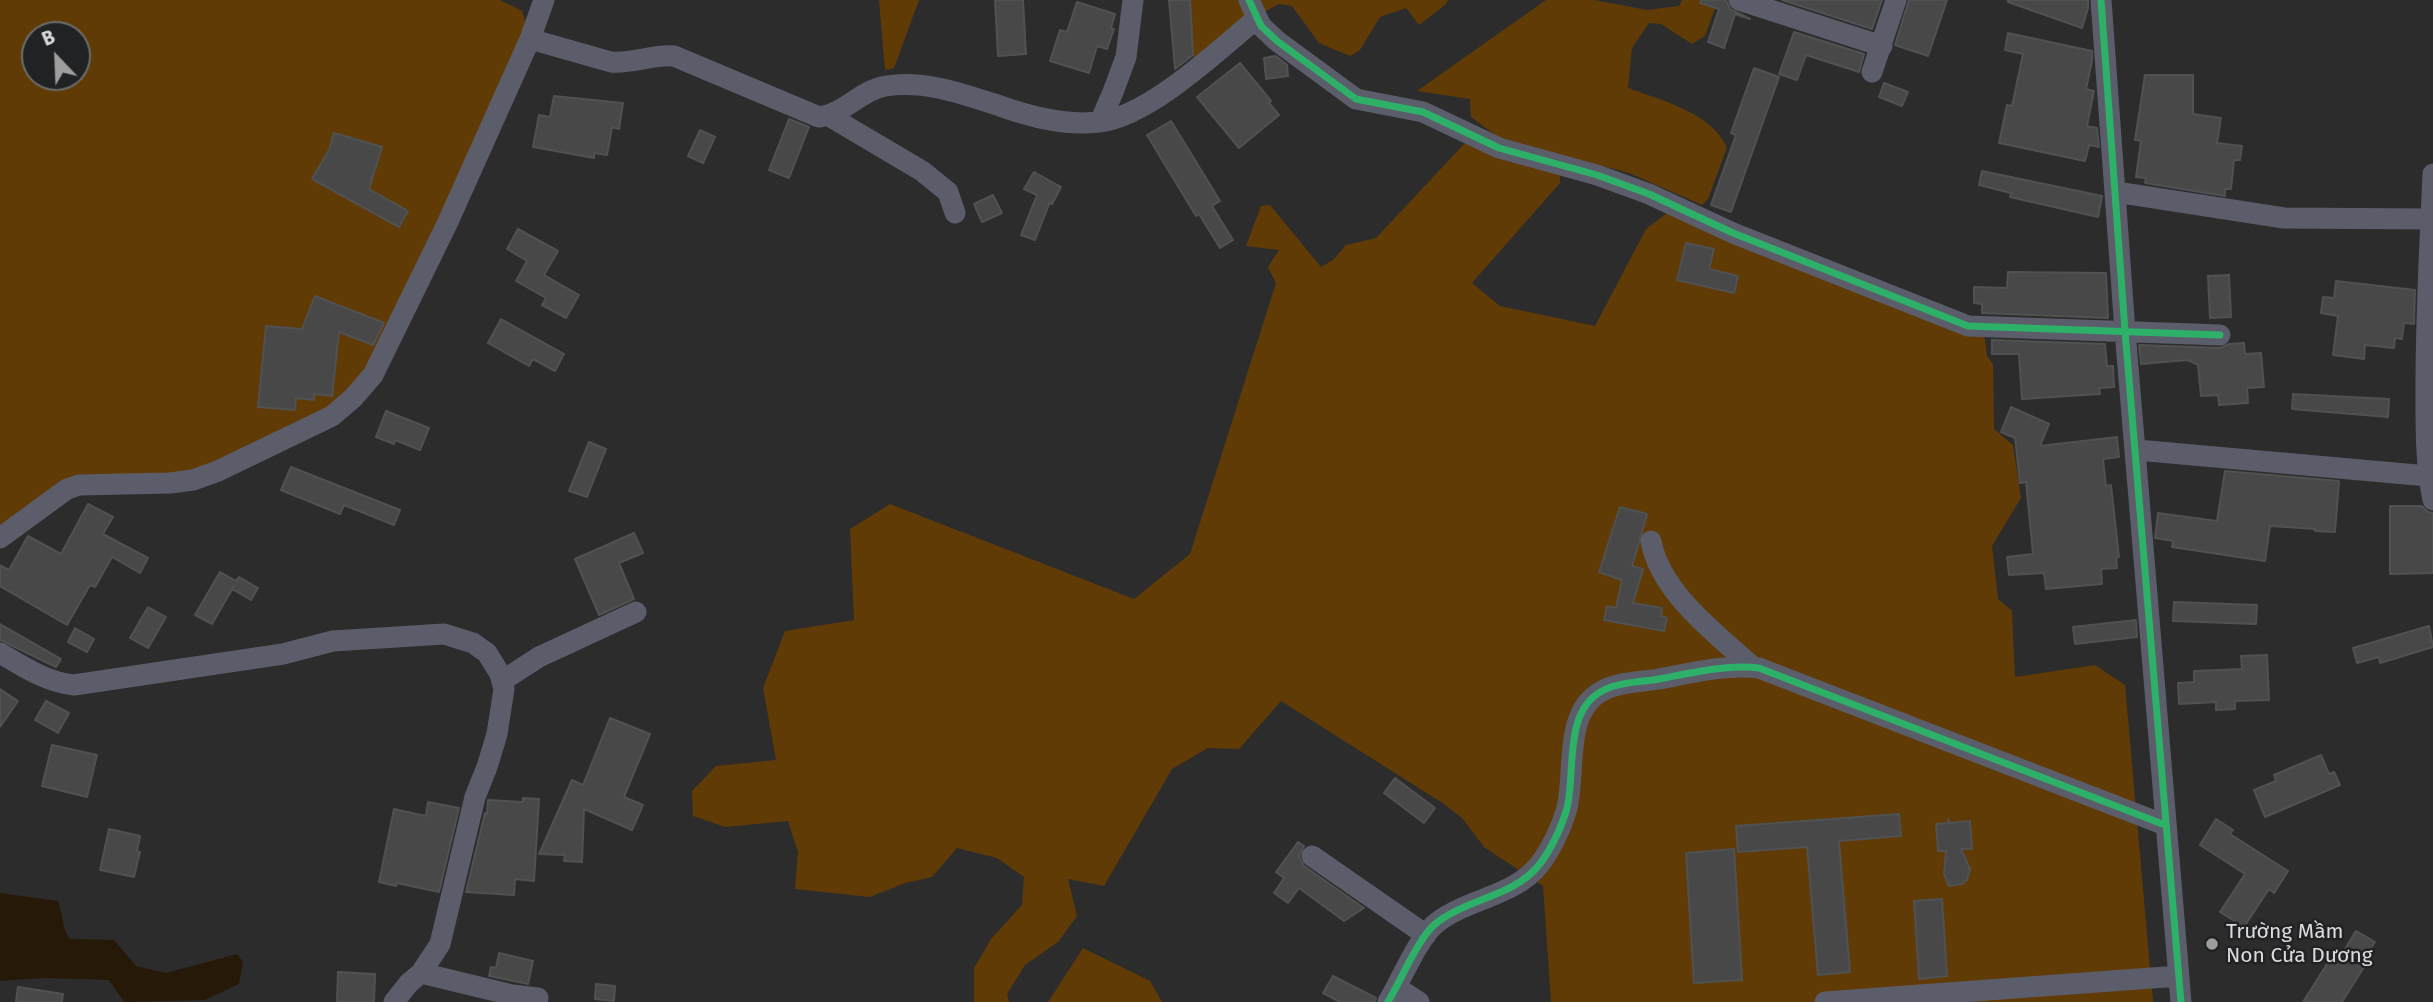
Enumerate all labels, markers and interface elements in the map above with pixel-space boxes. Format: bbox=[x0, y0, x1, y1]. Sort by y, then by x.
north arrow bbox=[21, 21, 91, 91]
text: B bbox=[38, 25, 58, 51]
place label: Trường Mầm Non Cửa Dương bbox=[2226, 919, 2373, 969]
marker: Trường Mầm Non Cửa Dương bbox=[2204, 936, 2220, 952]

